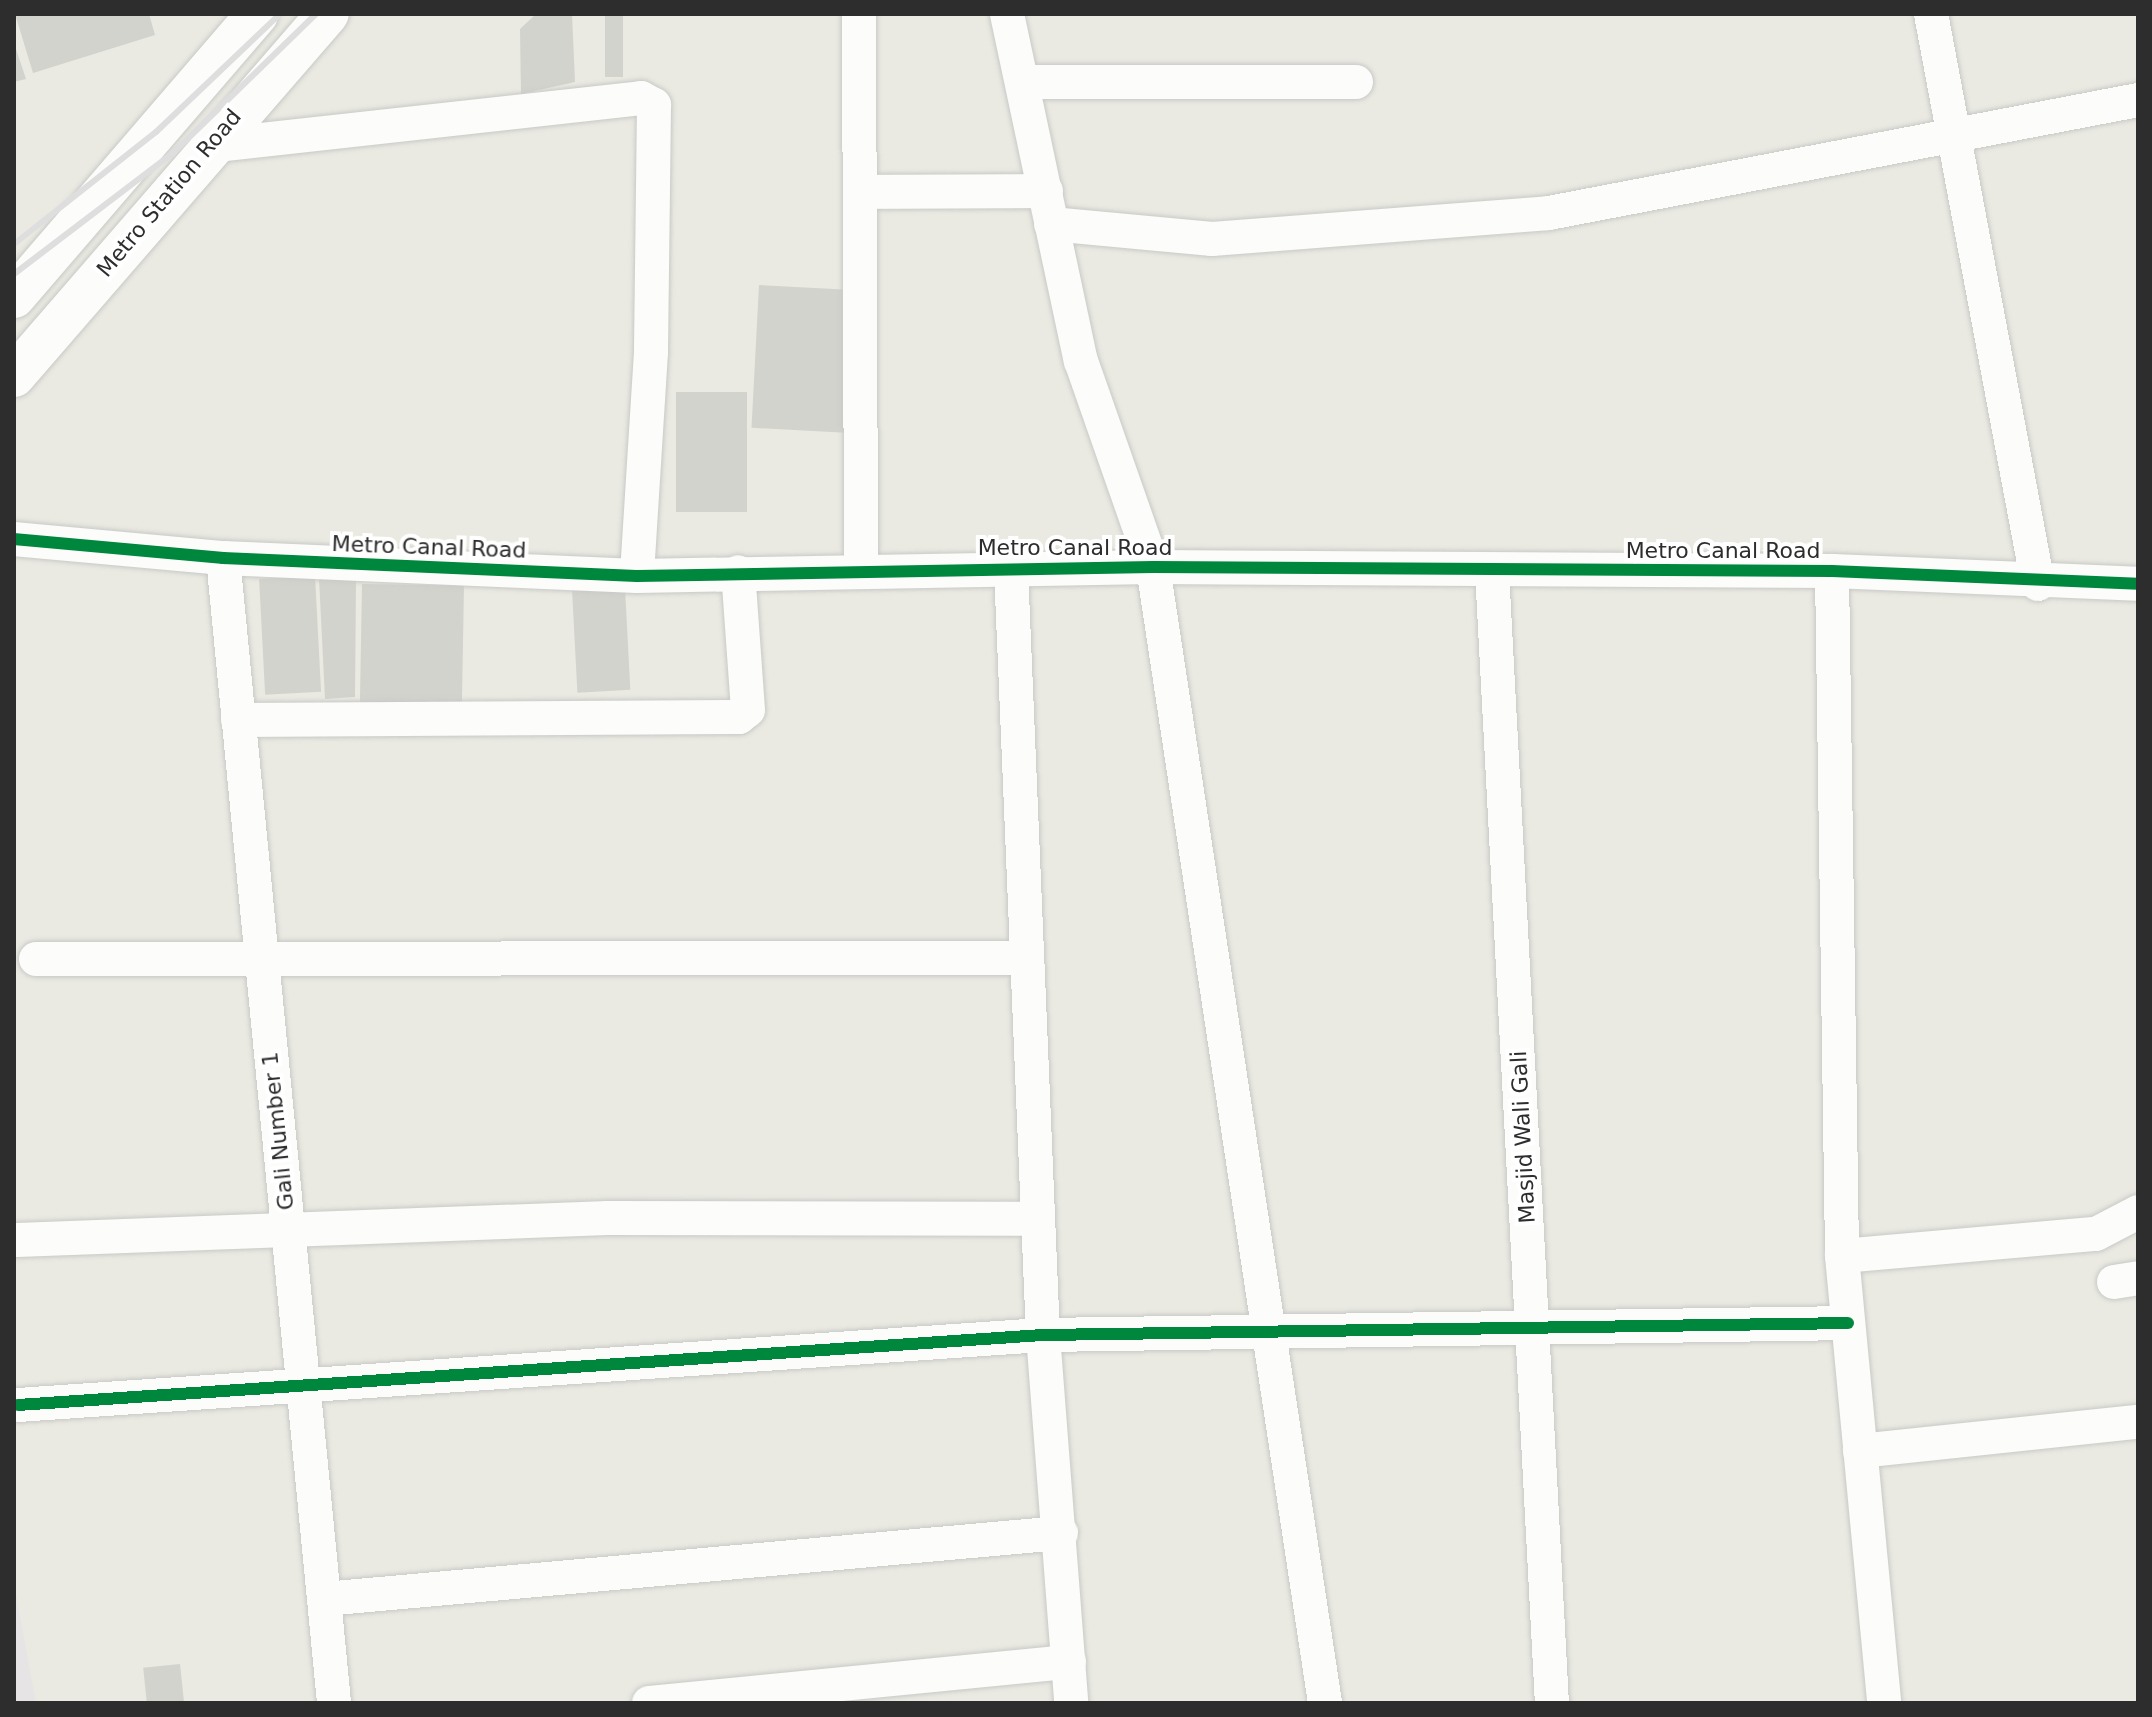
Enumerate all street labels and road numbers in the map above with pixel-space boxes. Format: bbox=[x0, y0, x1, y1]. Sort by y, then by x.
street label: Metro Station Road bbox=[91, 104, 247, 282]
street label: Metro Canal Road bbox=[331, 530, 527, 564]
street label: Metro Canal Road bbox=[978, 535, 1172, 561]
street label: Metro Canal Road bbox=[1626, 538, 1820, 564]
street label: Gali Number 1 bbox=[257, 1050, 299, 1212]
street label: Masjid Wali Gali bbox=[1505, 1050, 1541, 1224]

